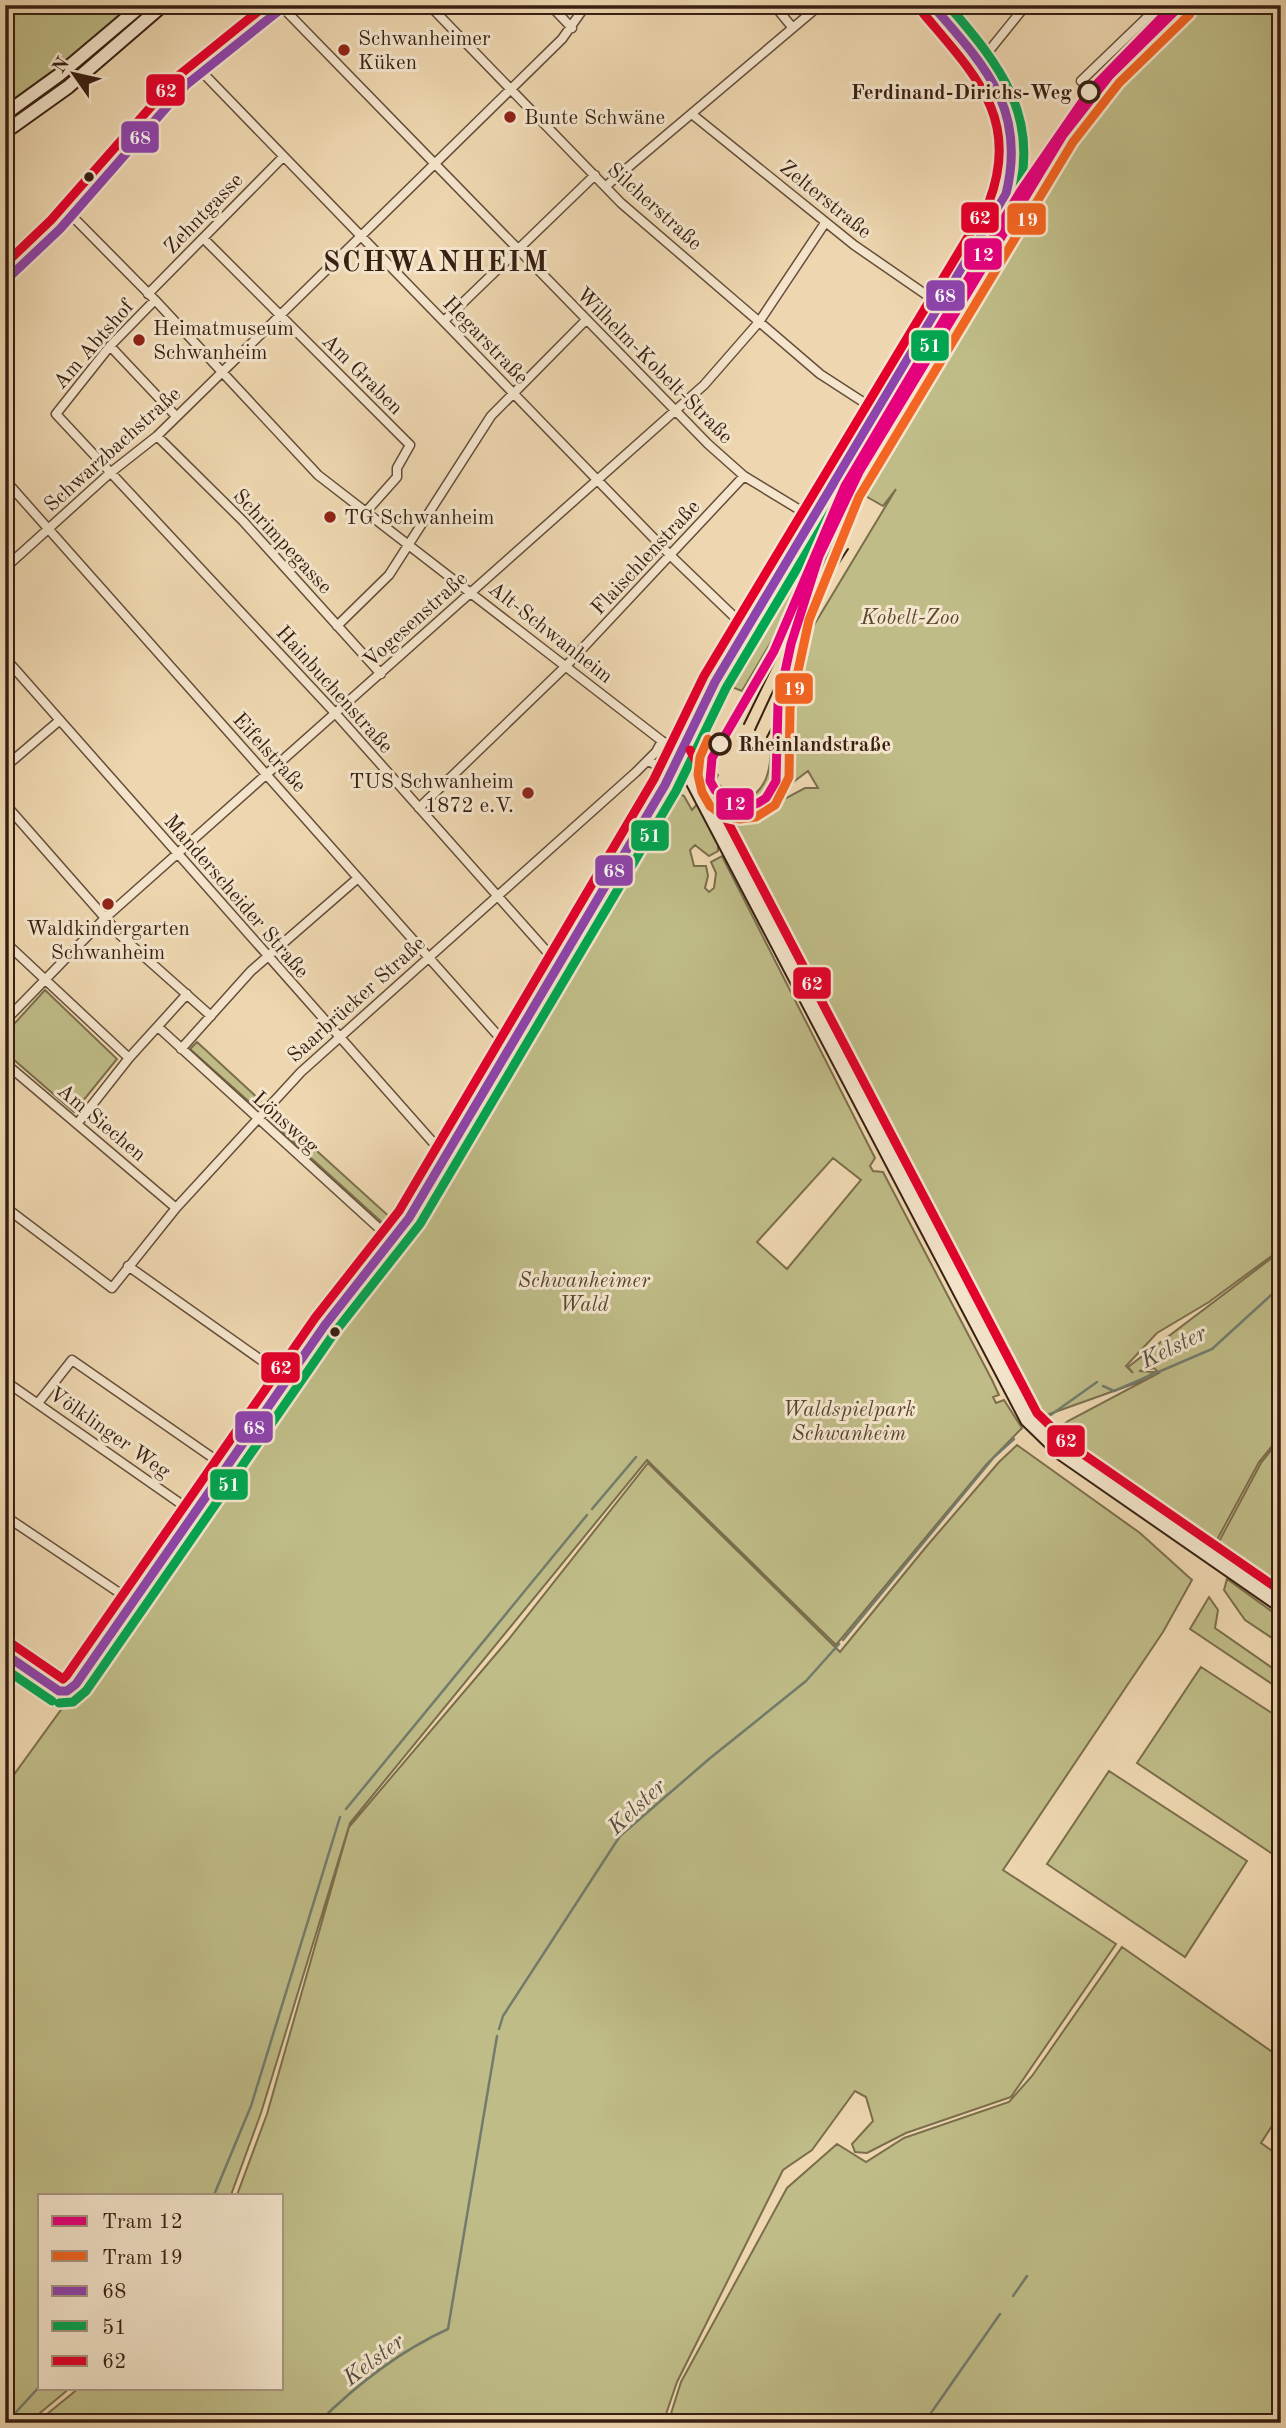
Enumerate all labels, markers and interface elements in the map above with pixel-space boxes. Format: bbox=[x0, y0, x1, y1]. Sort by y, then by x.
place label: Schwanheimer Küken bbox=[358, 29, 491, 74]
north arrow bbox=[38, 38, 108, 108]
marker: Schwanheimer Küken bbox=[336, 42, 352, 58]
text: N bbox=[50, 54, 74, 77]
line badge: 62 bbox=[145, 73, 186, 107]
marker: Ferdinand-Dirichs-Weg bbox=[1078, 81, 1100, 103]
text: 62 bbox=[155, 83, 177, 102]
place label: Ferdinand-Dirichs-Weg bbox=[851, 83, 1072, 104]
place label: Bunte Schwäne bbox=[524, 108, 665, 129]
marker: Bunte Schwäne bbox=[502, 109, 518, 125]
line badge: 68 bbox=[120, 120, 160, 154]
text: 68 bbox=[129, 130, 151, 149]
street label: Zelterstraße bbox=[775, 157, 875, 243]
street label: Silcherstraße bbox=[603, 159, 705, 255]
unlabelled marker bbox=[82, 170, 96, 184]
street label: Zehntgasse bbox=[161, 170, 247, 258]
line badge: 62 bbox=[960, 201, 1000, 234]
line badge: 19 bbox=[1006, 202, 1047, 236]
text: 62 bbox=[969, 210, 991, 229]
text: 19 bbox=[1016, 212, 1038, 231]
line badge: 12 bbox=[963, 237, 1003, 271]
text: 12 bbox=[972, 247, 994, 266]
district label: SCHWANHEIM bbox=[323, 250, 549, 278]
line badge: 68 bbox=[925, 279, 966, 312]
street label: Wilhelm-Kobelt-Straße bbox=[572, 284, 736, 448]
text: 68 bbox=[934, 288, 956, 307]
street label: Hegarstraße bbox=[438, 293, 532, 389]
street label: Am Abtshof bbox=[50, 296, 139, 394]
place label: Heimatmuseum Schwanheim bbox=[153, 319, 294, 364]
line badge: 51 bbox=[910, 329, 950, 362]
street label: Am Graben bbox=[318, 331, 406, 419]
marker: Heimatmuseum Schwanheim bbox=[131, 332, 147, 348]
text: 51 bbox=[919, 338, 941, 357]
street label: Schwarzbachstraße bbox=[41, 384, 185, 517]
street label: Schrimpegasse bbox=[228, 486, 336, 598]
street label: Flaischlenstraße bbox=[588, 497, 704, 619]
place label: TG Schwanheim bbox=[344, 508, 494, 529]
marker: TG Schwanheim bbox=[322, 509, 338, 525]
street label: Vogesenstraße bbox=[360, 568, 472, 672]
street label: Alt-Schwanheim bbox=[484, 578, 616, 688]
park label: Kobelt-Zoo bbox=[860, 608, 959, 629]
street label: Hainbuchenstraße bbox=[271, 622, 396, 758]
line badge: 19 bbox=[774, 672, 814, 705]
text: 19 bbox=[783, 681, 805, 700]
street label: Eifelstraße bbox=[228, 709, 310, 797]
marker: Rheinlandstraße bbox=[709, 733, 731, 755]
place label: Rheinlandstraße bbox=[738, 735, 891, 756]
place label: TUS Schwanheim 1872 e.V. bbox=[349, 772, 514, 817]
marker: TUS Schwanheim 1872 e.V. bbox=[520, 785, 536, 801]
line badge: 12 bbox=[715, 787, 755, 821]
text: 12 bbox=[724, 796, 746, 815]
street label: Manderscheider Straße bbox=[159, 811, 312, 983]
line badge: 51 bbox=[630, 819, 670, 852]
text: 51 bbox=[639, 828, 661, 847]
line badge: 68 bbox=[594, 854, 634, 887]
text: 68 bbox=[603, 863, 625, 882]
marker: Waldkindergarten Schwanheim bbox=[100, 896, 116, 912]
place label: Waldkindergarten Schwanheim bbox=[26, 919, 190, 964]
street label: Saarbrücker Straße bbox=[284, 933, 430, 1067]
line badge: 62 bbox=[792, 966, 832, 1000]
text: 62 bbox=[801, 976, 823, 995]
street label: Am Siechen bbox=[53, 1080, 149, 1166]
street label: Lönsweg bbox=[248, 1088, 323, 1159]
park label: Schwanheimer Wald bbox=[518, 1271, 651, 1316]
water label: Kelster bbox=[1136, 1321, 1211, 1373]
unlabelled marker bbox=[328, 1325, 342, 1339]
line badge: 62 bbox=[260, 1351, 301, 1384]
text: 62 bbox=[270, 1360, 292, 1379]
street label: Völklinger Weg bbox=[45, 1384, 174, 1483]
park label: Waldspielpark Schwanheim bbox=[782, 1400, 916, 1445]
line badge: 68 bbox=[234, 1410, 274, 1444]
text: 68 bbox=[243, 1420, 265, 1439]
line badge: 62 bbox=[1046, 1424, 1086, 1458]
text: 62 bbox=[1055, 1433, 1077, 1452]
line badge: 51 bbox=[209, 1468, 249, 1501]
text: 51 bbox=[218, 1477, 240, 1496]
water label: Kelster bbox=[603, 1774, 671, 1840]
legend bbox=[38, 2194, 284, 2390]
text: Tram 12 bbox=[102, 2212, 183, 2233]
text: Tram 19 bbox=[102, 2248, 183, 2269]
text: 68 bbox=[102, 2282, 126, 2303]
text: 51 bbox=[102, 2318, 126, 2339]
water label: Kelster bbox=[338, 2329, 410, 2391]
text: 62 bbox=[102, 2352, 126, 2373]

